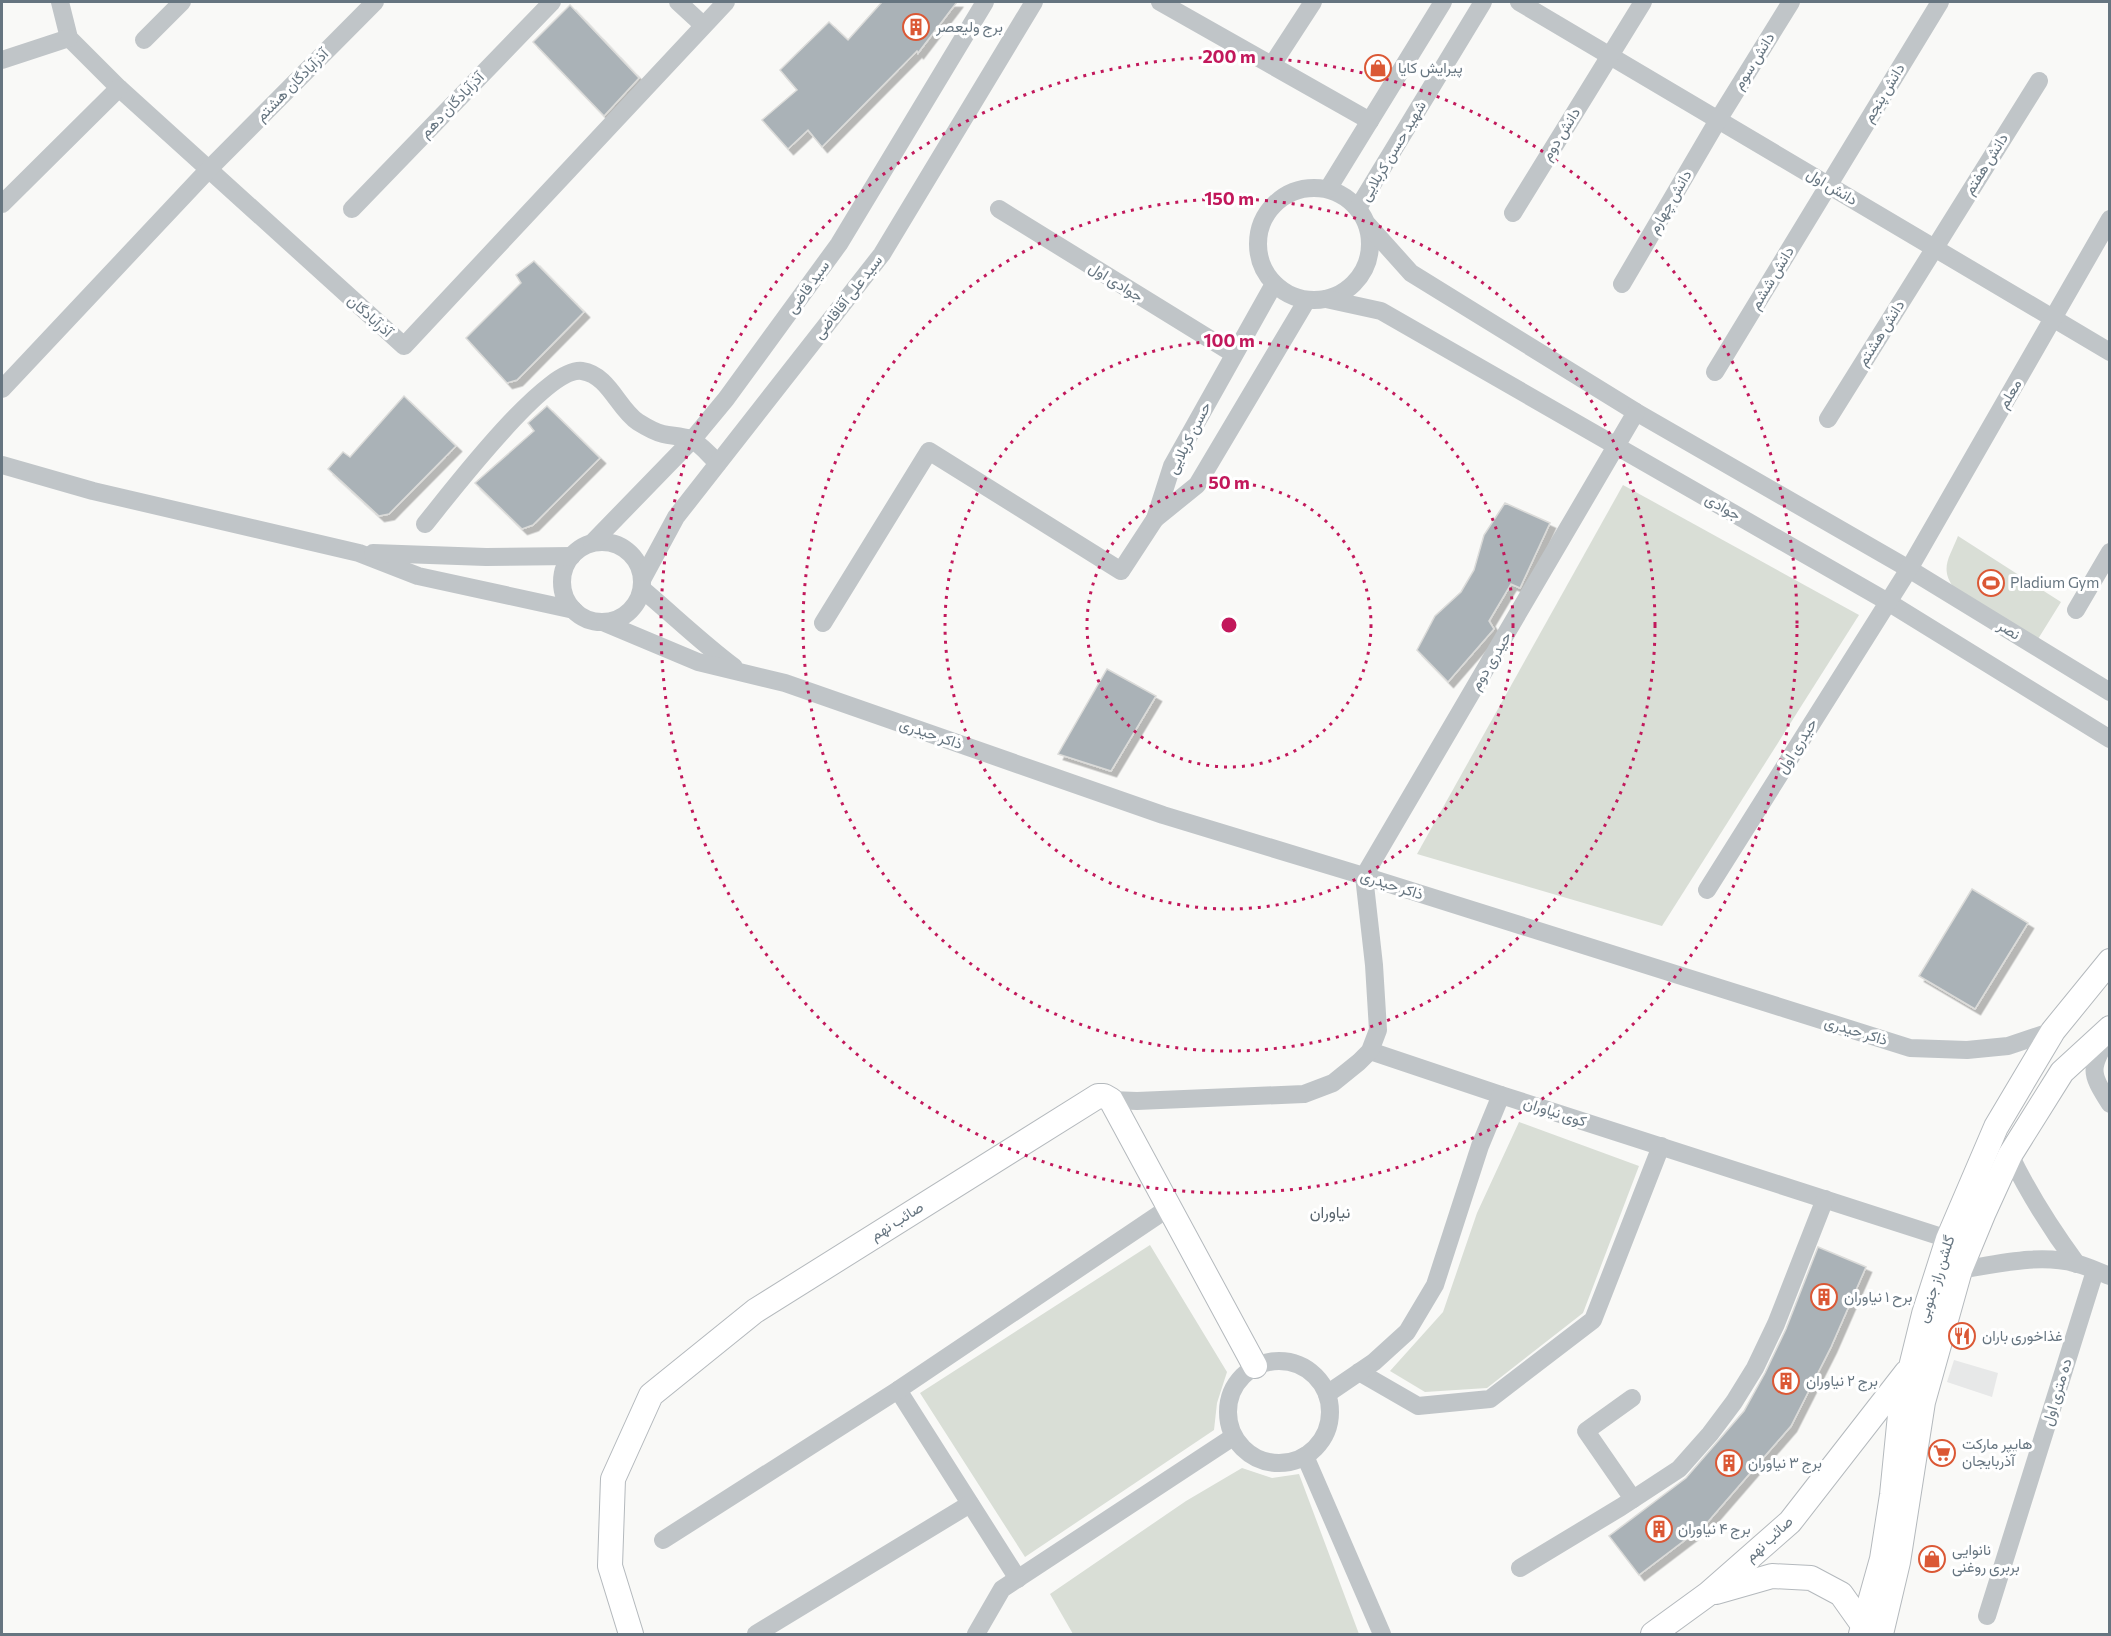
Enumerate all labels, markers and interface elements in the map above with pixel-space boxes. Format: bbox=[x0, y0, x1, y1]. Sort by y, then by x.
building icon: برج ولیعصر bbox=[901, 12, 931, 42]
place label: برج ولیعصر bbox=[935, 17, 1003, 38]
street label: دانش سوم bbox=[1729, 29, 1779, 93]
street label: آذرآبادگان هشتم bbox=[251, 43, 334, 126]
text: 200 m bbox=[1202, 45, 1256, 67]
shop icon: پیرایش کایا bbox=[1363, 53, 1393, 83]
place label: پیرایش کایا bbox=[1398, 58, 1463, 78]
street label: دانش پنجم bbox=[1858, 60, 1910, 126]
street label: آذرآبادگان دهم bbox=[416, 67, 490, 142]
street label: شهید حسن کربلایی bbox=[1355, 97, 1431, 205]
street label: دانش دوم bbox=[1537, 104, 1585, 164]
street label: دانش هفتم bbox=[1959, 129, 2013, 199]
street label: دانش اول bbox=[1803, 164, 1861, 210]
street label: دانش چهارم bbox=[1644, 166, 1696, 238]
text: 150 m bbox=[1204, 187, 1254, 209]
street label: دانش ششم bbox=[1745, 243, 1799, 313]
street label: سید علی آقاقاضی bbox=[809, 251, 887, 343]
street label: سید قاضی bbox=[782, 256, 834, 318]
street label: جوادی اول bbox=[1085, 257, 1147, 307]
street label: آذرآبادگان bbox=[344, 290, 398, 342]
street label: دانش هشتم bbox=[1853, 296, 1909, 370]
text: 100 m bbox=[1203, 329, 1255, 351]
street label: معلم bbox=[1994, 376, 2026, 412]
street label: حسن کربلایی bbox=[1162, 399, 1216, 477]
text: 50 m bbox=[1208, 471, 1250, 493]
street label: جوادی bbox=[1702, 489, 1744, 525]
sports icon: Pladium Gym bbox=[1976, 568, 2006, 598]
place label: Pladium Gym bbox=[2010, 573, 2099, 591]
centre of rings bbox=[1219, 615, 1239, 635]
street label: نصر bbox=[1994, 615, 2024, 644]
street label: حیدری دوم bbox=[1466, 628, 1516, 694]
street label: ذاکر حیدری bbox=[897, 714, 965, 754]
street label: حیدری اول bbox=[1772, 714, 1822, 778]
street label: ذاکر حیدری bbox=[1358, 865, 1426, 905]
street label: ذاکر حیدری bbox=[1822, 1012, 1890, 1050]
street label: کوی نیاوران bbox=[1521, 1092, 1589, 1132]
street label: صائب نهم bbox=[867, 1197, 927, 1245]
district label: نیاوران bbox=[1310, 1202, 1350, 1223]
street label: گلشن راز جنوبی bbox=[1912, 1232, 1960, 1325]
building icon: برح ۱ نیاوران bbox=[1809, 1282, 1839, 1312]
place label: برح ۱ نیاوران bbox=[1844, 1287, 1912, 1308]
restaurant icon: غذاخوری باران bbox=[1947, 1321, 1977, 1351]
place label: غذاخوری باران bbox=[1982, 1326, 2063, 1346]
street label: ده متری اول bbox=[2037, 1356, 2077, 1428]
building icon: برج ۲ نیاوران bbox=[1771, 1366, 1801, 1396]
place label: برج ۲ نیاوران bbox=[1806, 1371, 1878, 1392]
place label: هایپر مارکت آذربایجان bbox=[1962, 1434, 2032, 1470]
supermarket icon: هایپر مارکت آذربایجان bbox=[1927, 1438, 1957, 1468]
building icon: برج ۳ نیاوران bbox=[1714, 1448, 1744, 1478]
place label: برج ۳ نیاوران bbox=[1748, 1453, 1822, 1474]
street label: صائب نهم bbox=[1741, 1512, 1797, 1566]
building icon: برج ۴ نیاوران bbox=[1644, 1514, 1674, 1544]
place label: برج ۴ نیاوران bbox=[1678, 1519, 1751, 1540]
place label: نانوایی بربری روغنی bbox=[1952, 1540, 2020, 1577]
shop icon: نانوایی بربری روغنی bbox=[1917, 1544, 1947, 1574]

